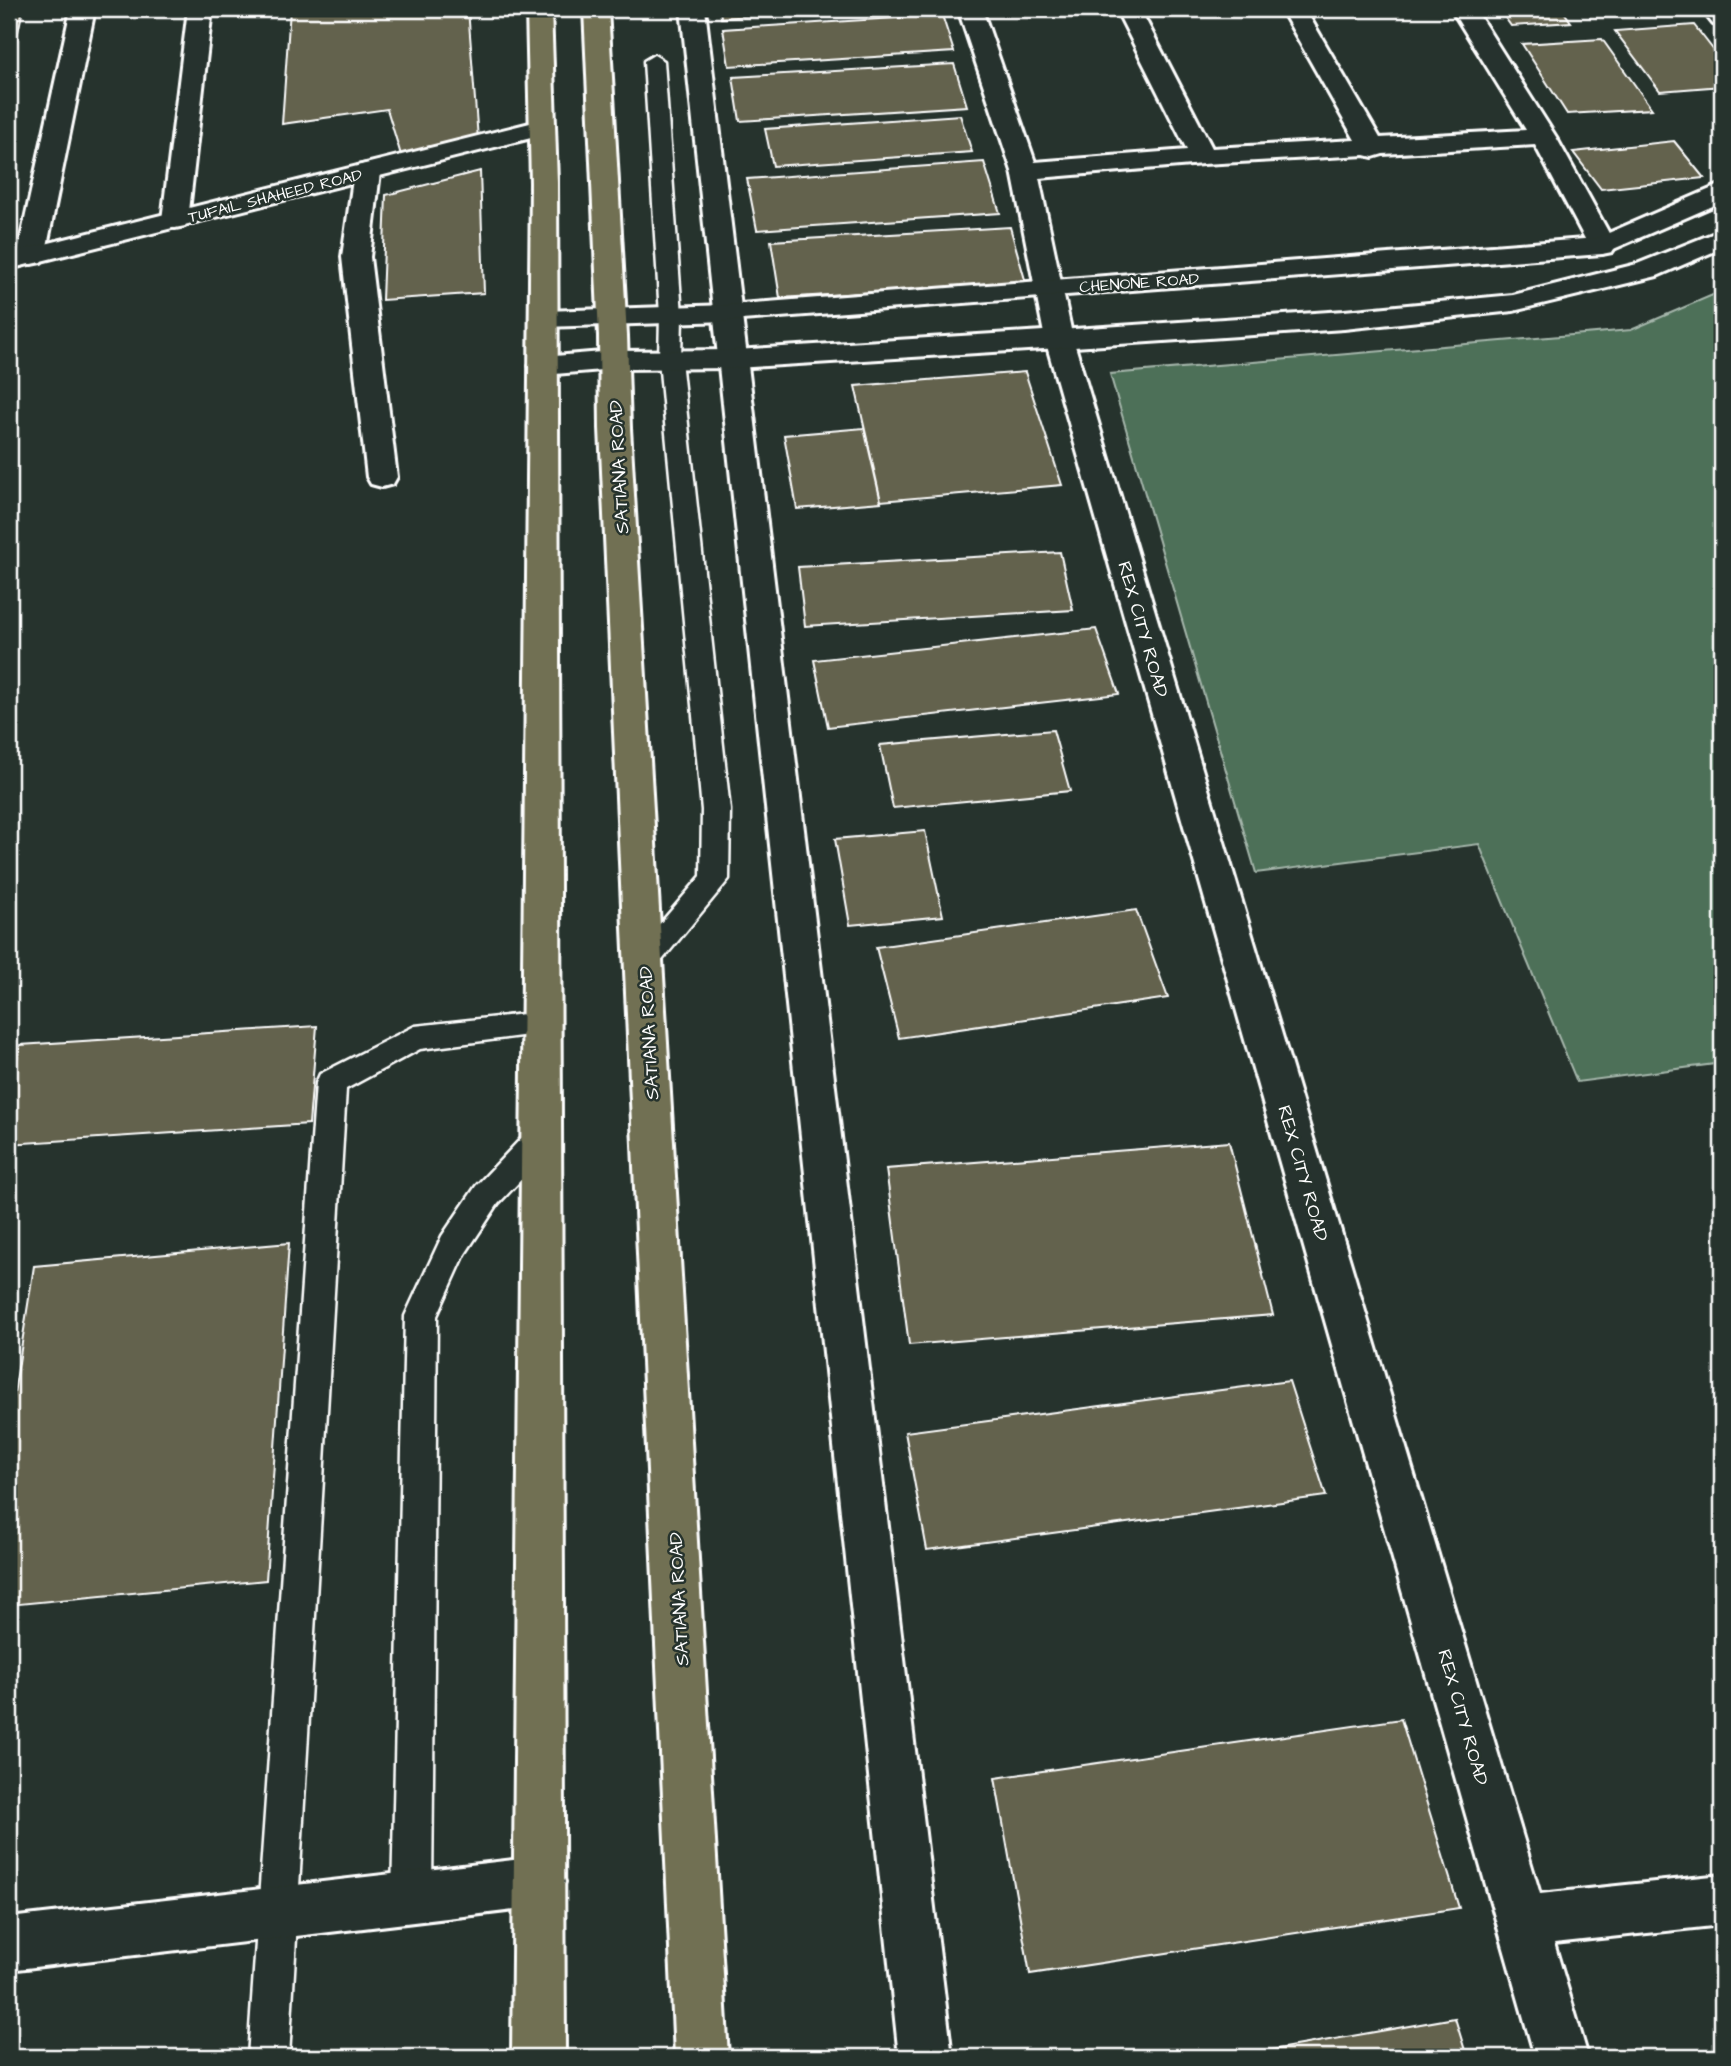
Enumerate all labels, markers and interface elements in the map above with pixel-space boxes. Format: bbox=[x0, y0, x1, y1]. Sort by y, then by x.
street label: TUFAIL SHAHEED ROAD bbox=[186, 164, 365, 228]
street label: CHENONE ROAD bbox=[1079, 268, 1200, 298]
street label: SATIANA ROAD bbox=[603, 399, 636, 534]
street label: REX CITY ROAD bbox=[1110, 558, 1175, 701]
street label: SATIANA ROAD bbox=[633, 965, 666, 1100]
street label: REX CITY ROAD bbox=[1270, 1102, 1335, 1245]
street label: SATIANA ROAD bbox=[663, 1531, 696, 1666]
street label: REX CITY ROAD bbox=[1430, 1646, 1495, 1789]

